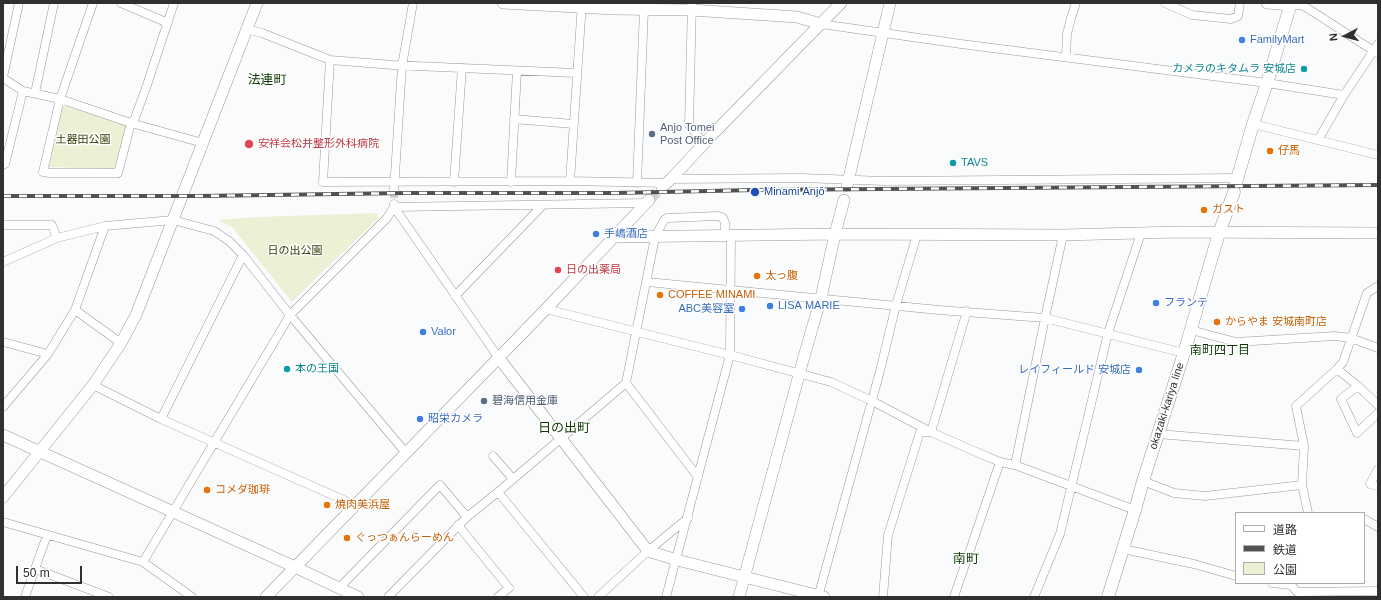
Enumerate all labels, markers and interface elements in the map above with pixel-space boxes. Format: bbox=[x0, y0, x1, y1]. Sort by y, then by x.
north arrow bbox=[1325, 16, 1365, 56]
place label: FamilyMart bbox=[1250, 33, 1304, 47]
text: N bbox=[1327, 33, 1339, 42]
marker: FamilyMart bbox=[1237, 35, 1247, 45]
place label: カメラのキタムラ 安城店 bbox=[1172, 62, 1296, 76]
marker: カメラのキタムラ 安城店 bbox=[1299, 64, 1309, 74]
district label: 法連町 bbox=[248, 72, 286, 88]
place label: Anjo Tomei Post Office bbox=[660, 121, 714, 147]
marker: Anjo Tomei Post Office bbox=[647, 129, 657, 139]
park label: 土器田公園 bbox=[56, 133, 110, 147]
place label: 安祥会松井整形外科病院 bbox=[258, 137, 379, 151]
marker: 安祥会松井整形外科病院 bbox=[243, 138, 255, 150]
place label: 仔馬 bbox=[1278, 144, 1300, 158]
marker: 仔馬 bbox=[1265, 146, 1275, 156]
place label: TAVS bbox=[961, 156, 988, 170]
marker: TAVS bbox=[948, 158, 958, 168]
place label: Minami Anjō bbox=[764, 185, 825, 199]
marker: Minami Anjō bbox=[749, 186, 761, 198]
place label: ガスト bbox=[1212, 203, 1245, 217]
marker: ガスト bbox=[1199, 205, 1209, 215]
place label: 手嶋酒店 bbox=[604, 227, 648, 241]
marker: 手嶋酒店 bbox=[591, 229, 601, 239]
park label: 日の出公園 bbox=[268, 244, 322, 258]
place label: 日の出薬局 bbox=[566, 263, 621, 277]
marker: 日の出薬局 bbox=[553, 265, 563, 275]
place label: 太っ腹 bbox=[765, 269, 798, 283]
marker: 太っ腹 bbox=[752, 271, 762, 281]
place label: COFFEE MINAMI bbox=[668, 288, 755, 302]
marker: COFFEE MINAMI bbox=[655, 290, 665, 300]
place label: フランテ bbox=[1164, 296, 1208, 310]
marker: フランテ bbox=[1151, 298, 1161, 308]
place label: LISA MARIE bbox=[778, 299, 840, 313]
marker: LISA MARIE bbox=[765, 301, 775, 311]
place label: ABC美容室 bbox=[678, 302, 734, 316]
marker: ABC美容室 bbox=[737, 304, 747, 314]
place label: からやま 安城南町店 bbox=[1225, 315, 1327, 329]
marker: からやま 安城南町店 bbox=[1212, 317, 1222, 327]
place label: Valor bbox=[431, 325, 456, 339]
marker: Valor bbox=[418, 327, 428, 337]
district label: 南町四丁目 bbox=[1190, 344, 1250, 358]
street label: okazaki-kariya line bbox=[1147, 361, 1187, 451]
place label: 本の王国 bbox=[295, 362, 339, 376]
place label: レイフィールド 安城店 bbox=[1018, 363, 1131, 377]
marker: 本の王国 bbox=[282, 364, 292, 374]
marker: レイフィールド 安城店 bbox=[1134, 365, 1144, 375]
place label: 碧海信用金庫 bbox=[492, 394, 558, 408]
marker: 碧海信用金庫 bbox=[479, 396, 489, 406]
place label: 昭栄カメラ bbox=[428, 412, 483, 426]
marker: 昭栄カメラ bbox=[415, 414, 425, 424]
district label: 日の出町 bbox=[538, 420, 590, 436]
place label: コメダ珈琲 bbox=[215, 483, 270, 497]
marker: コメダ珈琲 bbox=[202, 485, 212, 495]
place label: 焼肉美浜屋 bbox=[335, 498, 390, 512]
marker: 焼肉美浜屋 bbox=[322, 500, 332, 510]
legend bbox=[1235, 512, 1365, 584]
text: 道路 bbox=[1273, 523, 1297, 537]
place label: ぐっつぁんらーめん bbox=[355, 531, 454, 545]
marker: ぐっつぁんらーめん bbox=[342, 533, 352, 543]
text: 鉄道 bbox=[1273, 543, 1297, 557]
district label: 南町 bbox=[953, 551, 979, 567]
scale bar bbox=[18, 558, 84, 584]
text: 公園 bbox=[1273, 563, 1297, 577]
text: 50 m bbox=[23, 566, 50, 580]

